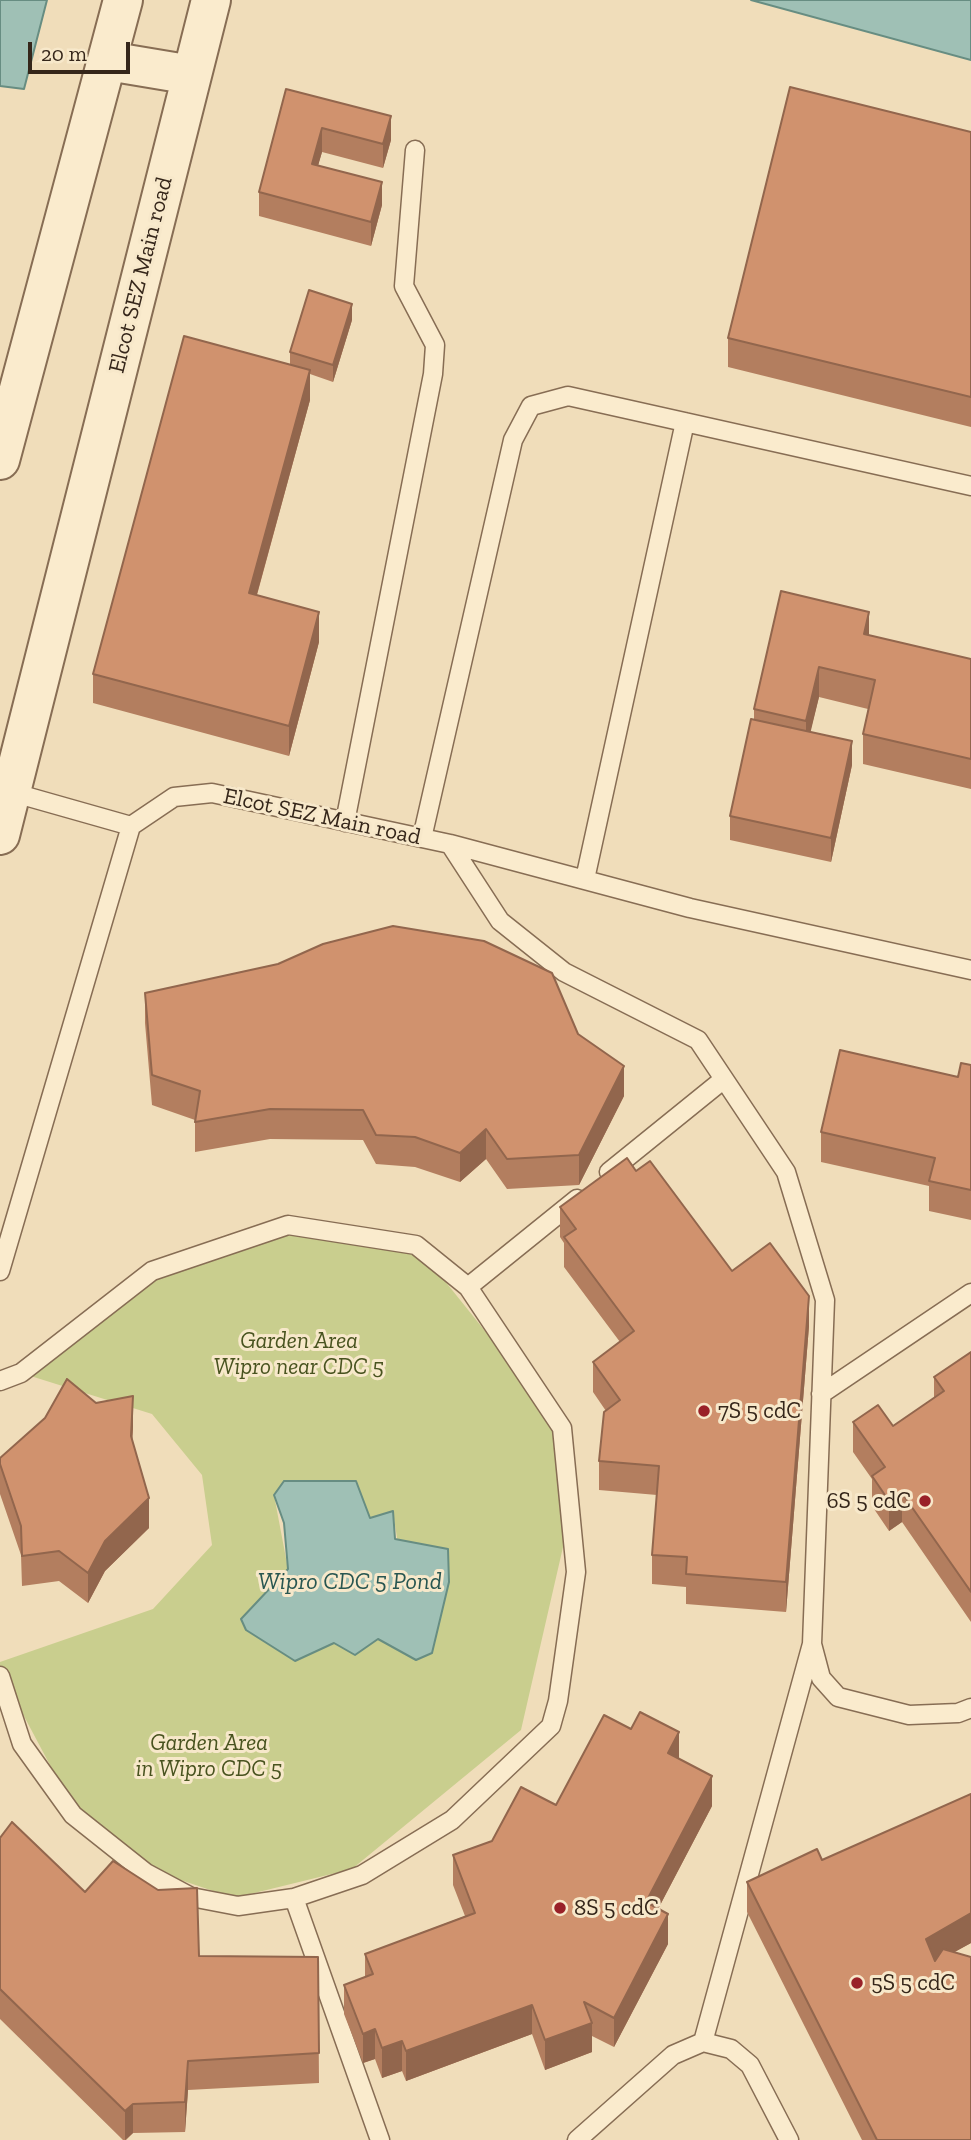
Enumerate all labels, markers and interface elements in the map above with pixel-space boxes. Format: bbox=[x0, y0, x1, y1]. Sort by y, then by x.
scale bar bbox=[32, 28, 133, 72]
text: 20 m bbox=[41, 41, 87, 66]
street label: Elcot SEZ Main road bbox=[103, 174, 179, 376]
street label: Elcot SEZ Main road bbox=[221, 783, 423, 851]
park label: Garden Area Wipro near CDC 5 bbox=[214, 1327, 384, 1381]
place label: 7S 5 cdC bbox=[718, 1397, 801, 1425]
marker: 7S 5 cdC bbox=[696, 1403, 712, 1419]
place label: 6S 5 cdC bbox=[826, 1487, 911, 1515]
marker: 6S 5 cdC bbox=[917, 1493, 933, 1509]
water label: Wipro CDC 5 Pond bbox=[258, 1568, 442, 1596]
park label: Garden Area in Wipro CDC 5 bbox=[136, 1729, 282, 1783]
place label: 8S 5 cdC bbox=[574, 1894, 659, 1922]
marker: 8S 5 cdC bbox=[552, 1900, 568, 1916]
place label: 5S 5 cdC bbox=[871, 1969, 955, 1997]
marker: 5S 5 cdC bbox=[849, 1975, 865, 1991]

